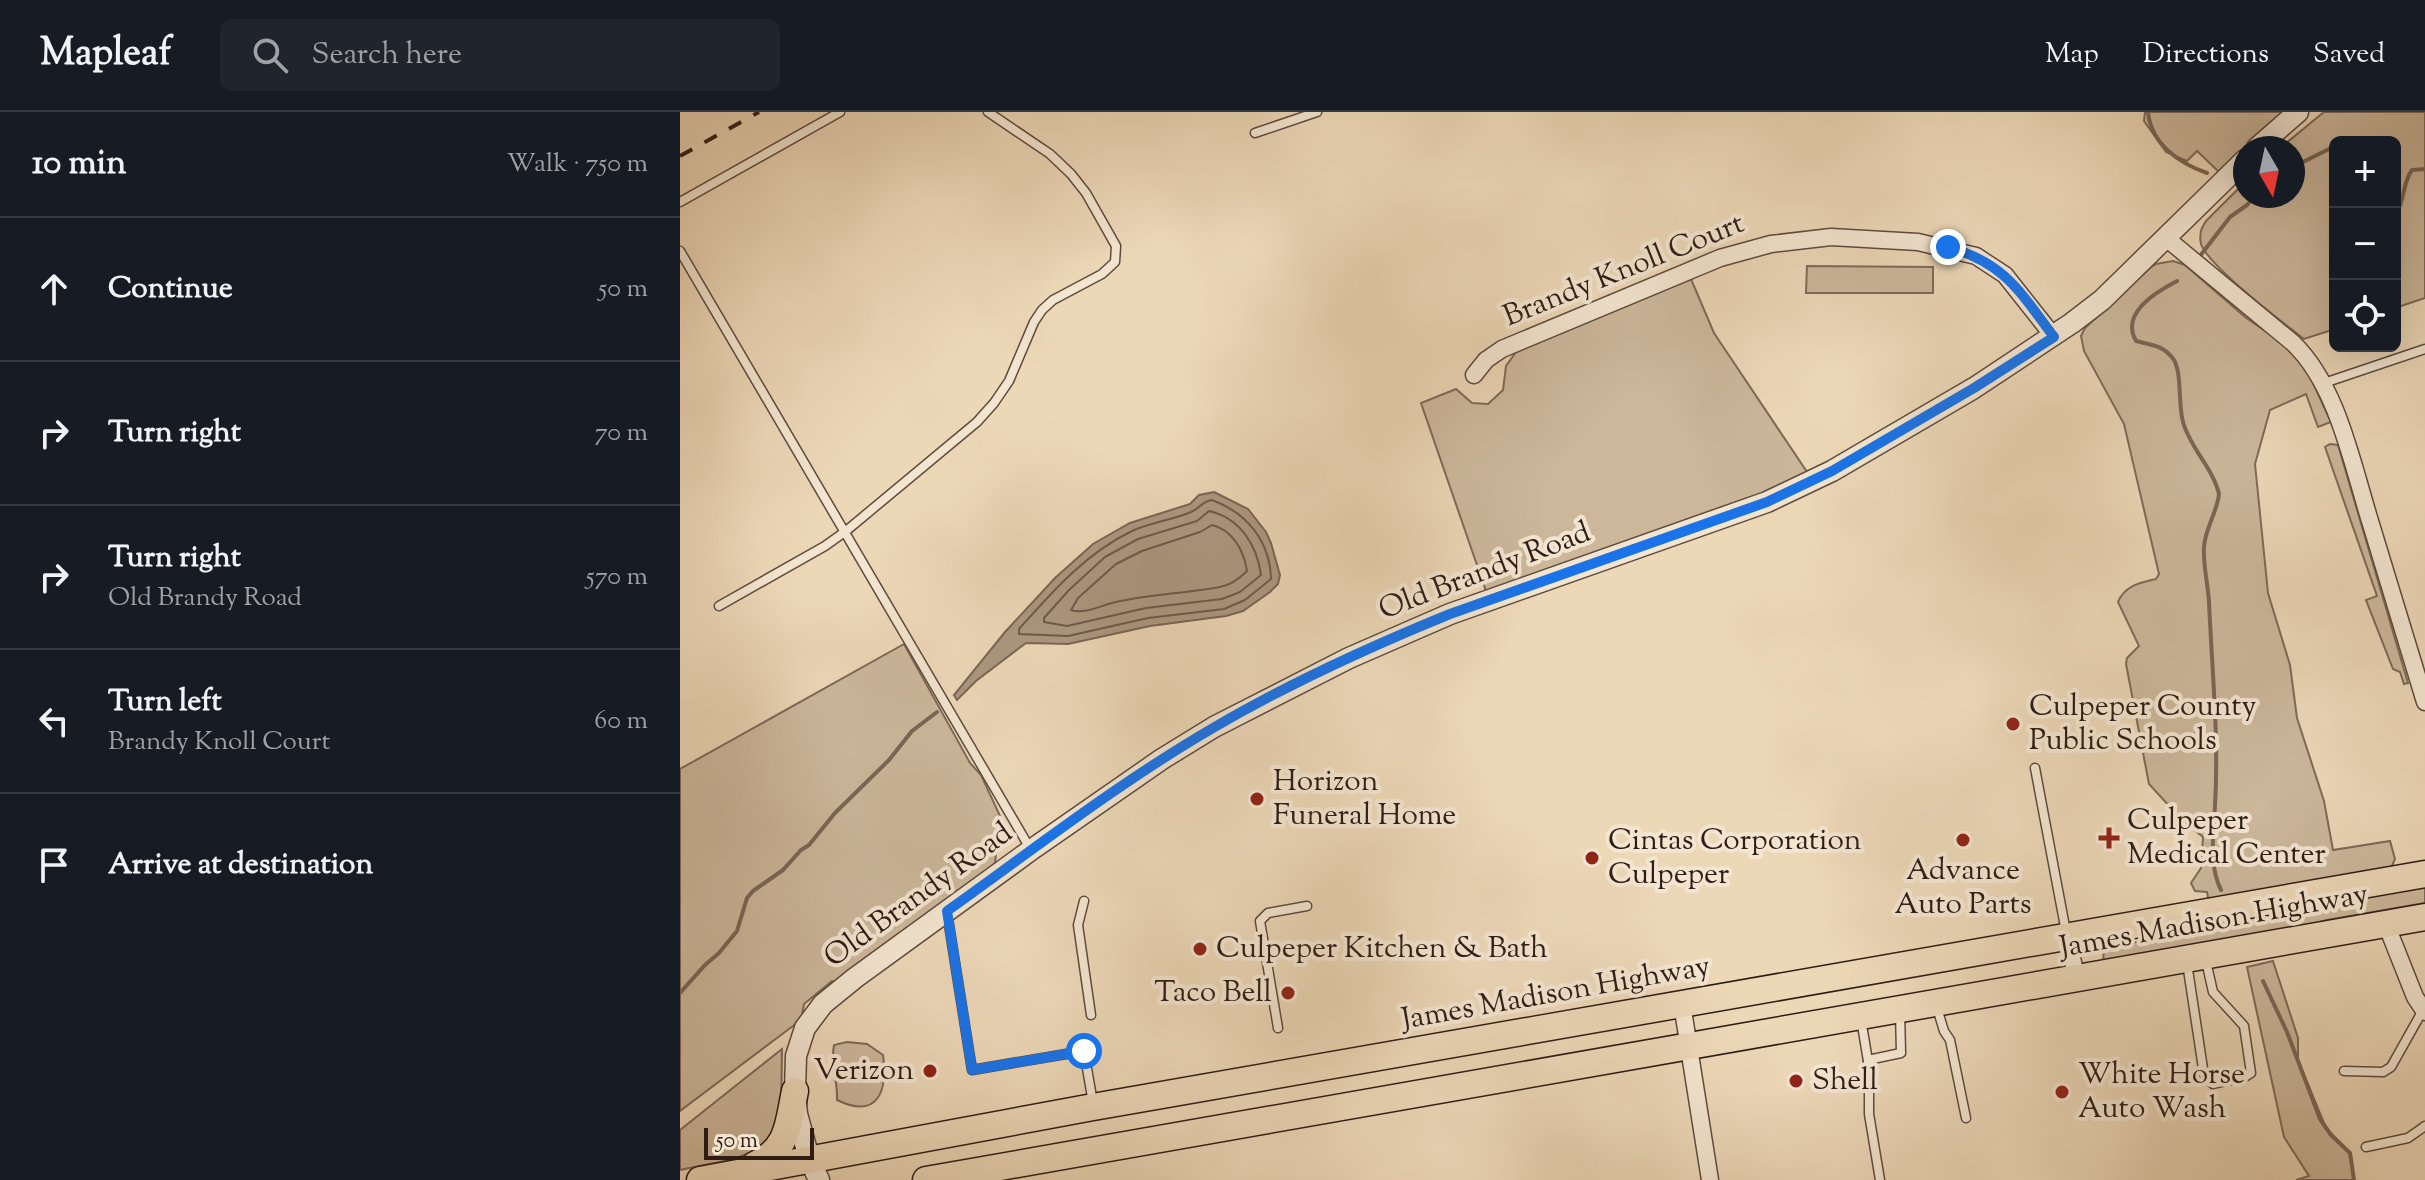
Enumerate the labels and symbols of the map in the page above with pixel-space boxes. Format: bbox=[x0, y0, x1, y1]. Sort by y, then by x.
north arrow bbox=[2233, 136, 2305, 208]
street label: Brandy Knoll Court bbox=[1497, 203, 1751, 339]
route end bbox=[1930, 229, 1966, 265]
street label: Old Brandy Road bbox=[1373, 512, 1597, 632]
place label: Culpeper County Public Schools bbox=[2029, 686, 2256, 763]
marker: Culpeper County Public Schools bbox=[2004, 715, 2022, 733]
place label: Horizon Funeral Home bbox=[1273, 761, 1456, 838]
marker: Horizon Funeral Home bbox=[1248, 790, 1266, 808]
place label: Culpeper Medical Center bbox=[2127, 800, 2326, 877]
street label: Old Brandy Road bbox=[816, 813, 1022, 979]
place label: Cintas Corporation Culpeper bbox=[1608, 820, 1862, 897]
marker: Culpeper Medical Center bbox=[2098, 827, 2120, 849]
marker: Advance Auto Parts bbox=[1954, 831, 1972, 849]
marker: Cintas Corporation Culpeper bbox=[1583, 849, 1601, 867]
place label: Advance Auto Parts bbox=[1895, 850, 2031, 927]
street label: James Madison Highway bbox=[2054, 874, 2372, 971]
place label: Culpeper Kitchen & Bath bbox=[1216, 928, 1548, 971]
marker: Culpeper Kitchen & Bath bbox=[1191, 940, 1209, 958]
street label: James Madison Highway bbox=[1396, 946, 1714, 1043]
place label: Taco Bell bbox=[1154, 972, 1272, 1015]
marker: Taco Bell bbox=[1279, 984, 1297, 1002]
route start bbox=[1066, 1033, 1102, 1069]
place label: Verizon bbox=[814, 1050, 914, 1093]
place label: White Horse Auto Wash bbox=[2078, 1054, 2245, 1131]
place label: Shell bbox=[1812, 1060, 1878, 1103]
marker: Verizon bbox=[921, 1062, 939, 1080]
marker: Shell bbox=[1787, 1072, 1805, 1090]
marker: White Horse Auto Wash bbox=[2053, 1083, 2071, 1101]
scale bar bbox=[704, 1124, 814, 1160]

